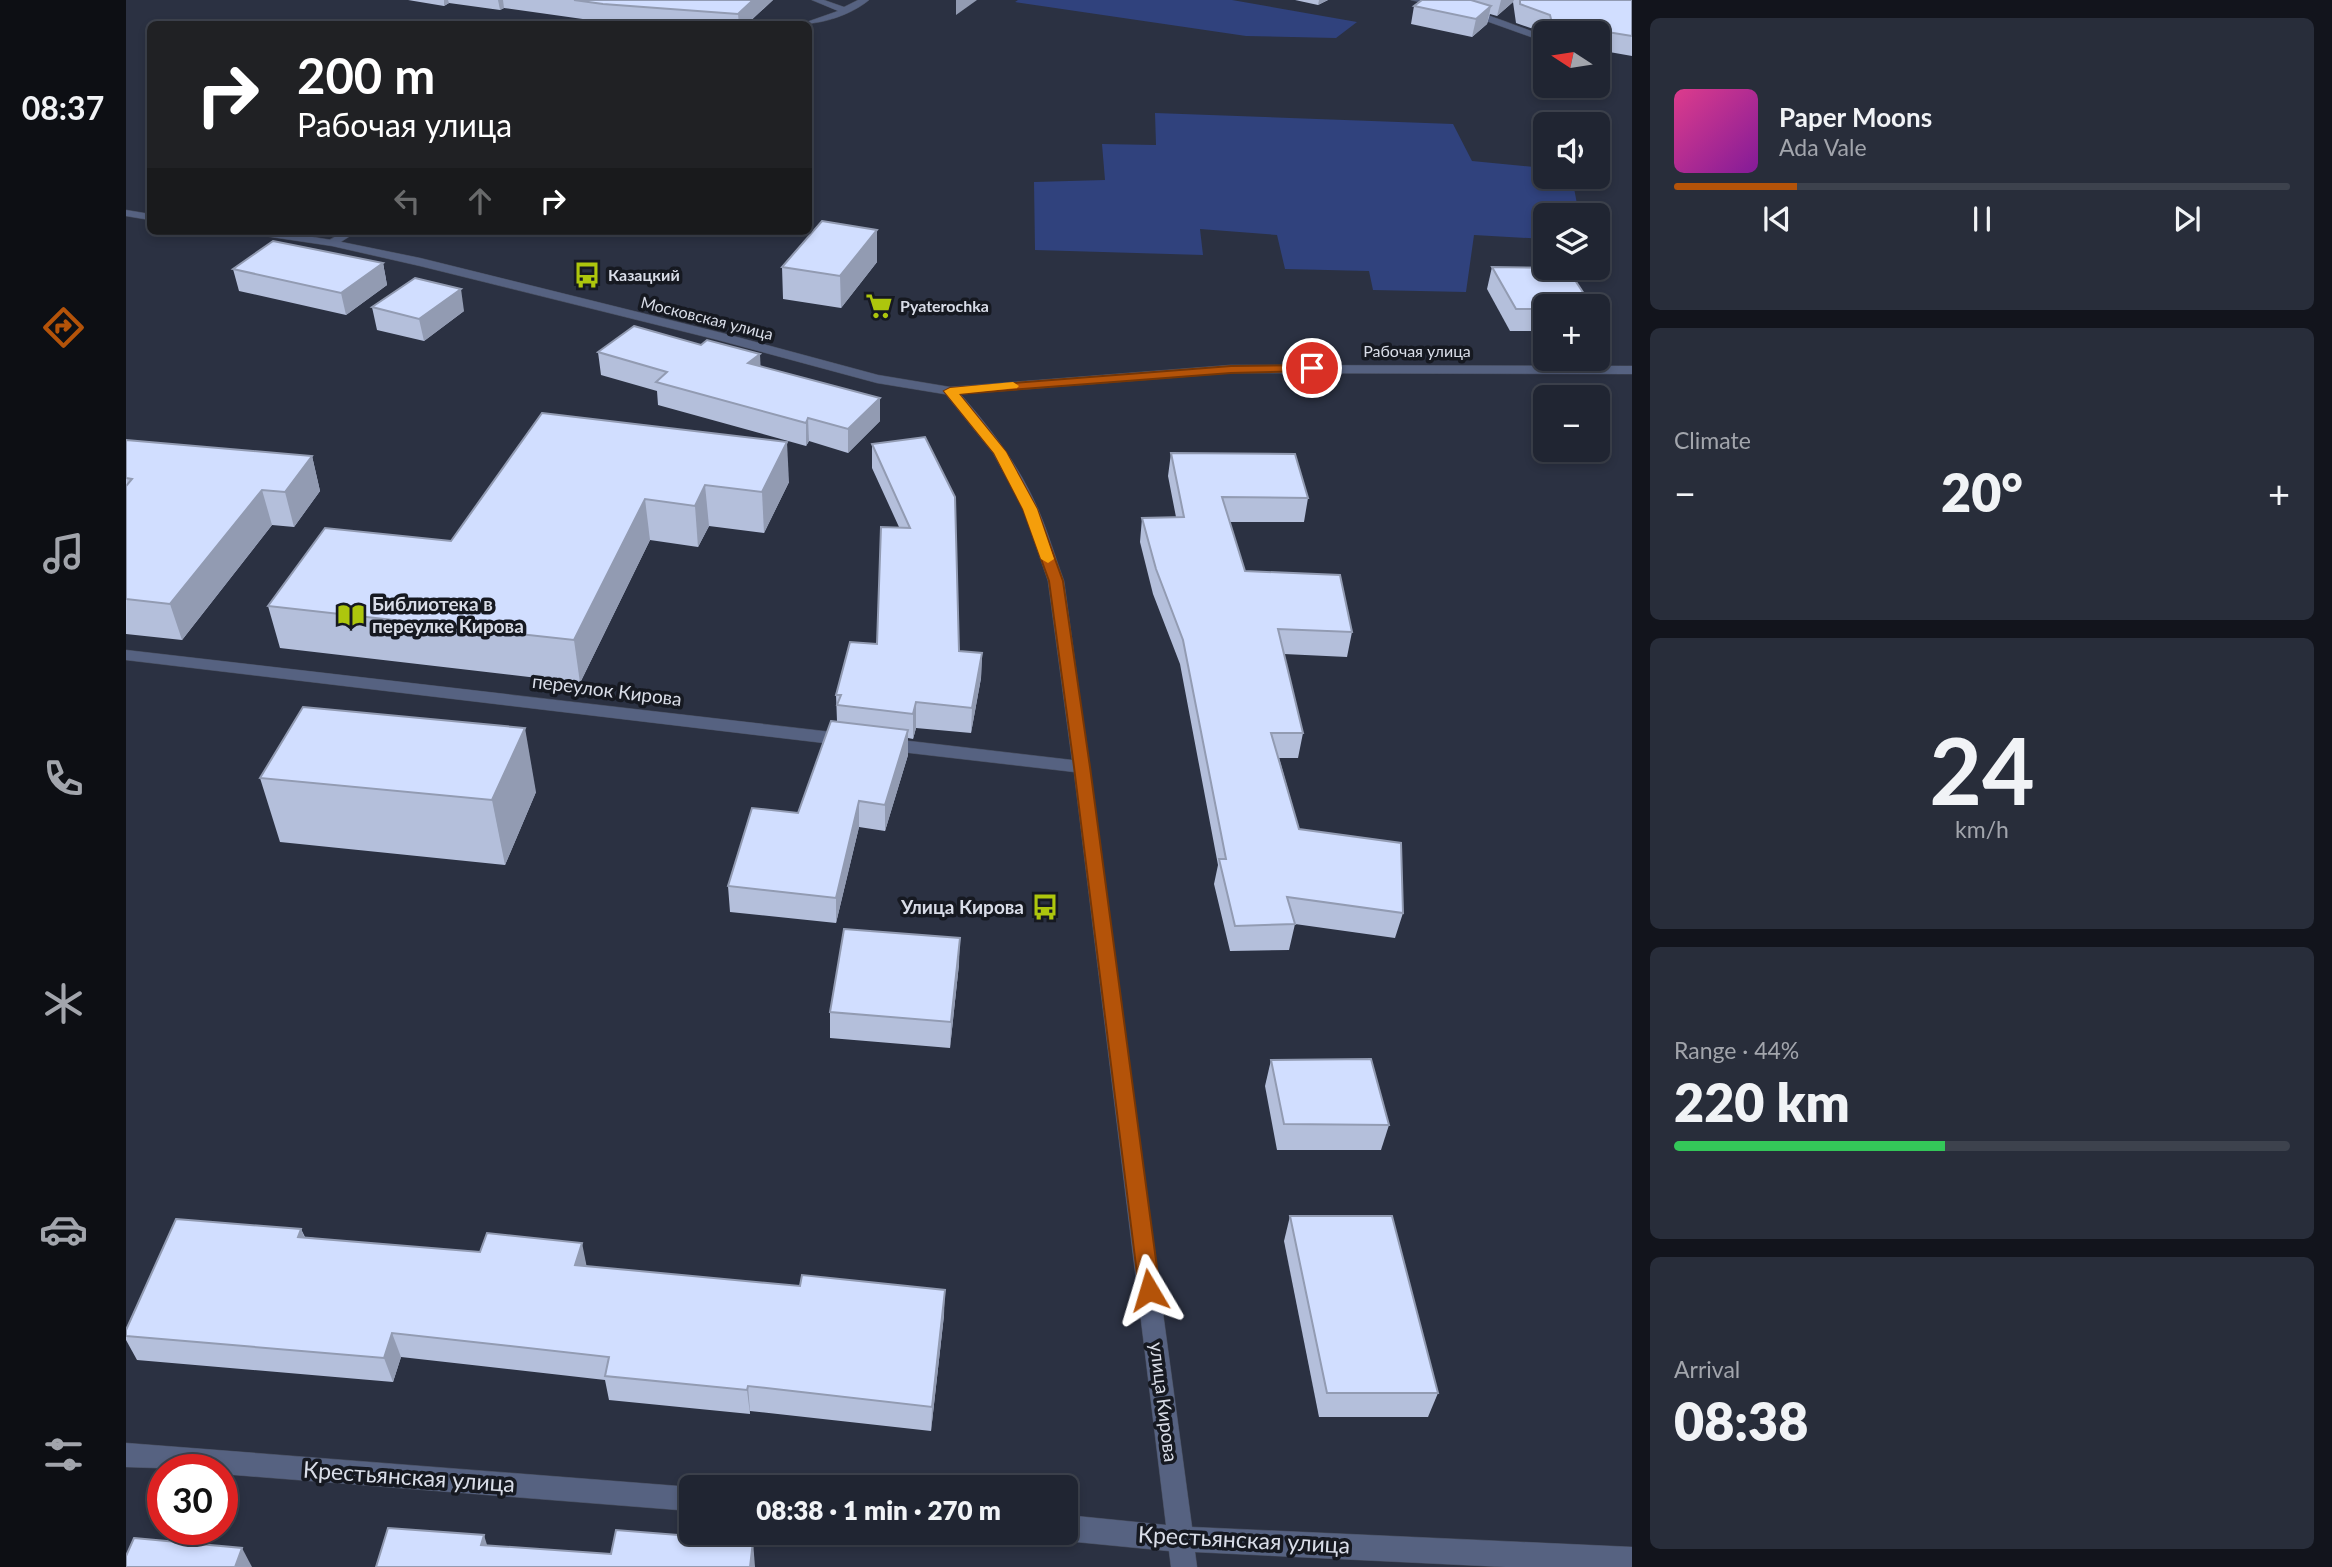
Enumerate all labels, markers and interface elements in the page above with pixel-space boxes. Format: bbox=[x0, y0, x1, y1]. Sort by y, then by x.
north arrow bbox=[1533, 21, 1610, 98]
map controls bbox=[1533, 21, 1610, 462]
text: 200 m bbox=[297, 46, 435, 104]
icon: right bbox=[182, 49, 273, 140]
text: 08:37 bbox=[22, 88, 104, 127]
text: Paper Moons bbox=[1779, 101, 1932, 133]
text: Рабочая улица bbox=[297, 105, 512, 144]
button: sound bbox=[1533, 112, 1610, 189]
text: Ada Vale bbox=[1779, 133, 1867, 161]
icon: left bbox=[388, 182, 426, 220]
icon: ahead bbox=[461, 182, 499, 220]
icon: right bbox=[534, 182, 572, 220]
icon: previous bbox=[1758, 200, 1796, 238]
icon: pause bbox=[1963, 200, 2001, 238]
icon: next bbox=[2168, 200, 2206, 238]
button: layers bbox=[1533, 203, 1610, 280]
bus stop icon: Казацкий bbox=[572, 260, 602, 290]
place label: Казацкий bbox=[608, 265, 680, 284]
supermarket icon: Pyaterochka bbox=[864, 291, 894, 321]
street label: Московская улица bbox=[639, 292, 775, 343]
button: + bbox=[1533, 294, 1610, 371]
place label: Pyaterochka bbox=[900, 296, 989, 315]
icon: directions bbox=[39, 303, 88, 352]
pin bbox=[1282, 338, 1342, 398]
street label: Рабочая улица bbox=[1363, 341, 1471, 360]
icon: arrive bbox=[1293, 349, 1331, 387]
button: − bbox=[1533, 385, 1610, 462]
text: Climate bbox=[1674, 426, 1751, 454]
text: 20° bbox=[1941, 461, 2023, 523]
text: − bbox=[1674, 470, 1696, 516]
text: + bbox=[2268, 470, 2290, 516]
icon: music bbox=[39, 529, 88, 578]
place label: Библиотека в переулке Кирова bbox=[372, 592, 524, 637]
library icon: Библиотека в переулке Кирова bbox=[336, 600, 366, 630]
street label: переулок Кирова bbox=[531, 669, 683, 710]
text: 24 bbox=[1929, 715, 2035, 824]
icon: phone bbox=[39, 754, 88, 803]
text: km/h bbox=[1955, 815, 2009, 843]
bus stop icon: Улица Кирова bbox=[1030, 892, 1060, 922]
place label: Улица Кирова bbox=[900, 895, 1024, 918]
icon: climate bbox=[39, 979, 88, 1028]
text: Range · 44% bbox=[1674, 1036, 1799, 1064]
text: 220 km bbox=[1674, 1071, 1850, 1133]
icon: car bbox=[39, 1205, 88, 1254]
position arrow bbox=[1112, 1253, 1186, 1327]
street label: улица Кирова bbox=[1146, 1341, 1183, 1463]
text: Arrival bbox=[1674, 1355, 1740, 1383]
text: 08:38 bbox=[1674, 1390, 1808, 1452]
icon: filters bbox=[39, 1430, 88, 1479]
speed limit sign: 30 bbox=[147, 1454, 238, 1545]
street label: Крестьянская улица bbox=[302, 1455, 516, 1497]
text: 08:38 · 1 min · 270 m bbox=[756, 1494, 1001, 1526]
street label: Крестьянская улица bbox=[1137, 1519, 1351, 1559]

